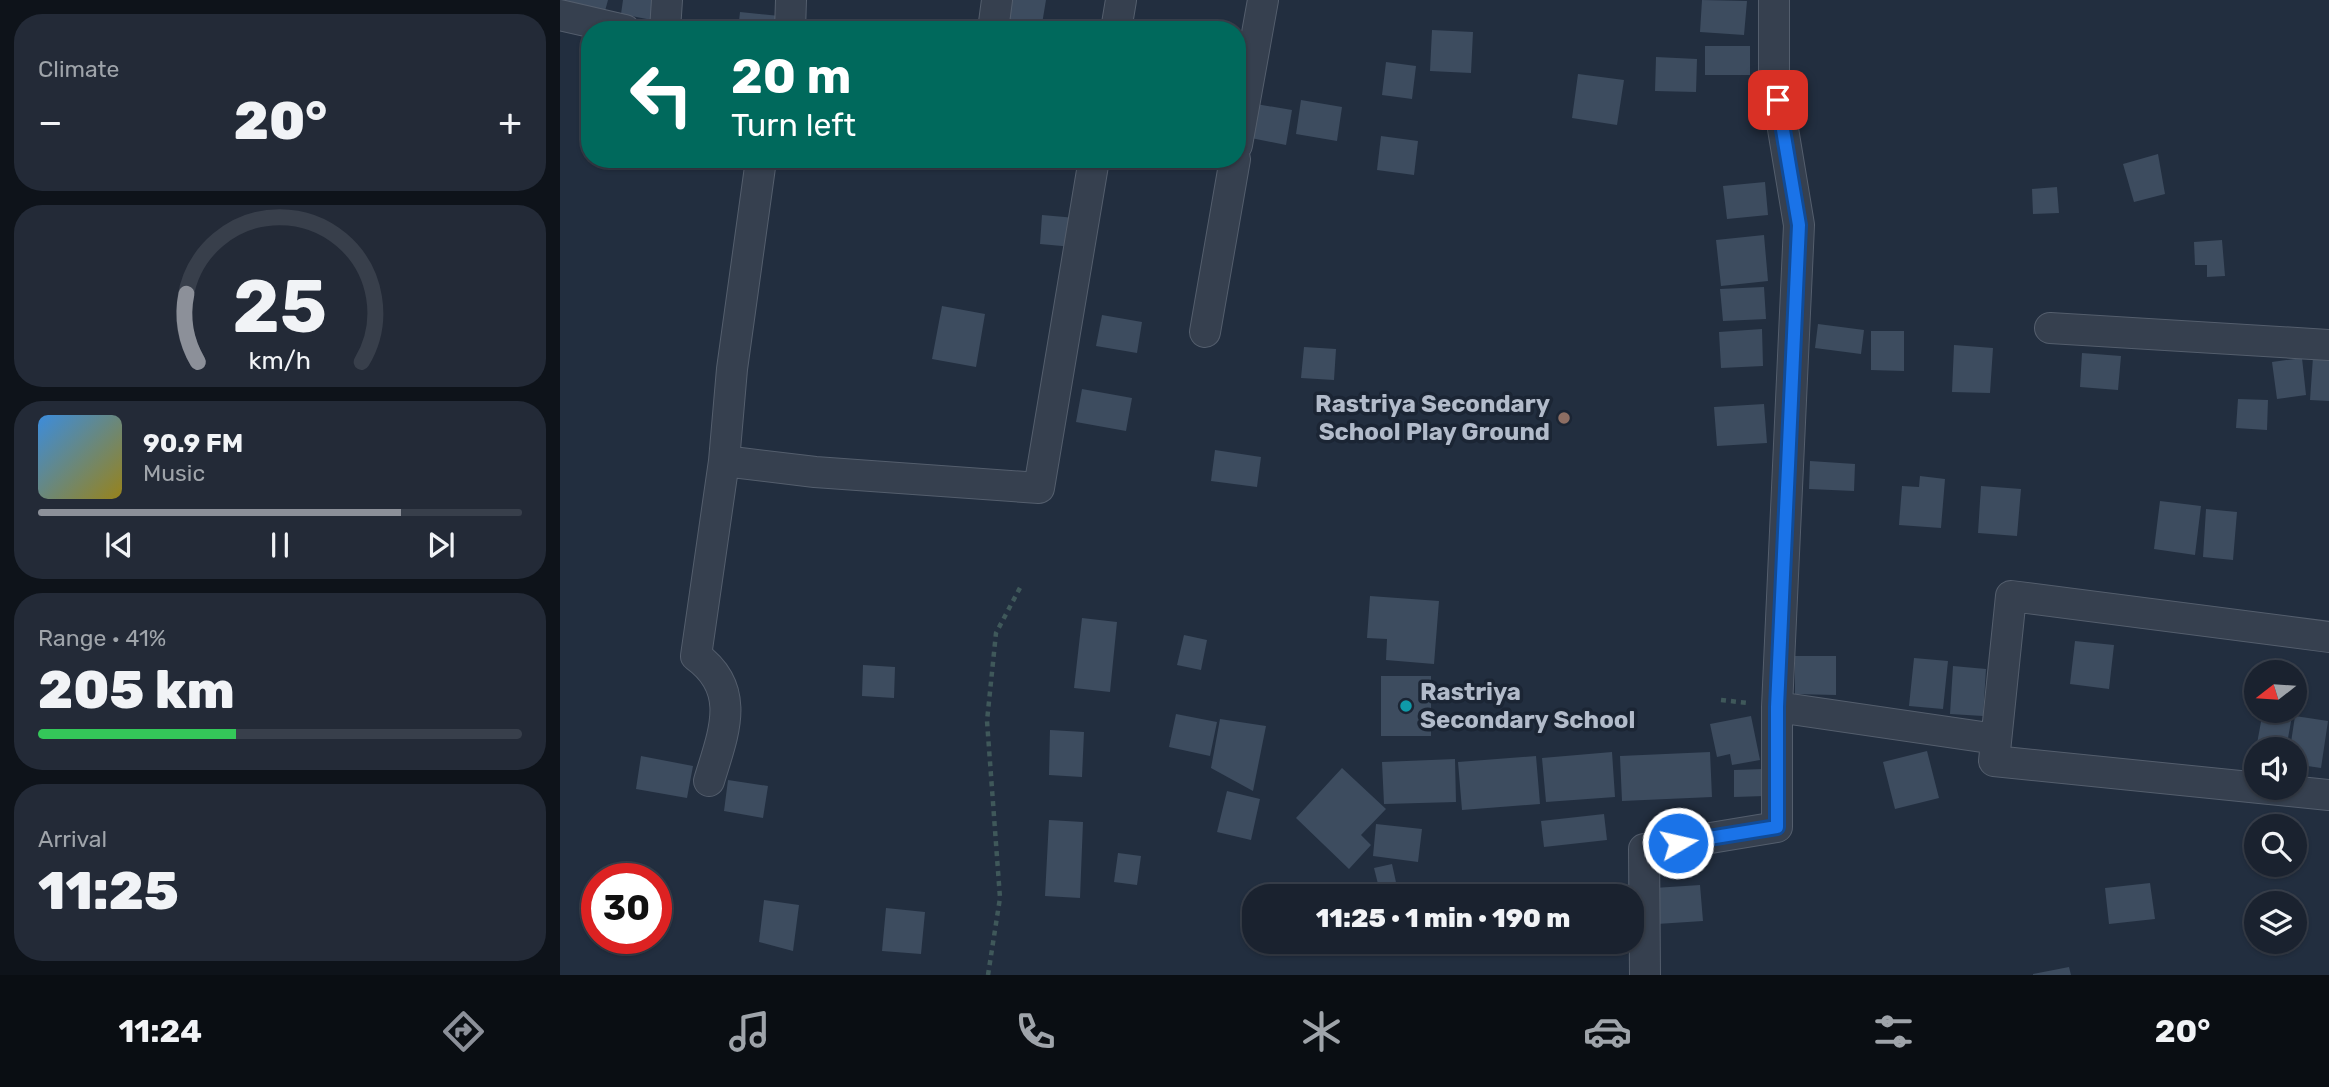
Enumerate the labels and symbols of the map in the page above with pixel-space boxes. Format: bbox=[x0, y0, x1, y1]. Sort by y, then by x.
pin bbox=[1748, 70, 1808, 130]
place label: Rastriya Secondary School Play Ground bbox=[1315, 390, 1550, 446]
marker: Rastriya Secondary School Play Ground bbox=[1556, 410, 1572, 426]
north arrow bbox=[2244, 660, 2306, 723]
place label: Rastriya Secondary School bbox=[1420, 678, 1635, 734]
marker: Rastriya Secondary School bbox=[1398, 698, 1414, 714]
position arrow bbox=[1641, 806, 1715, 880]
speed limit sign: 30 bbox=[581, 863, 672, 954]

